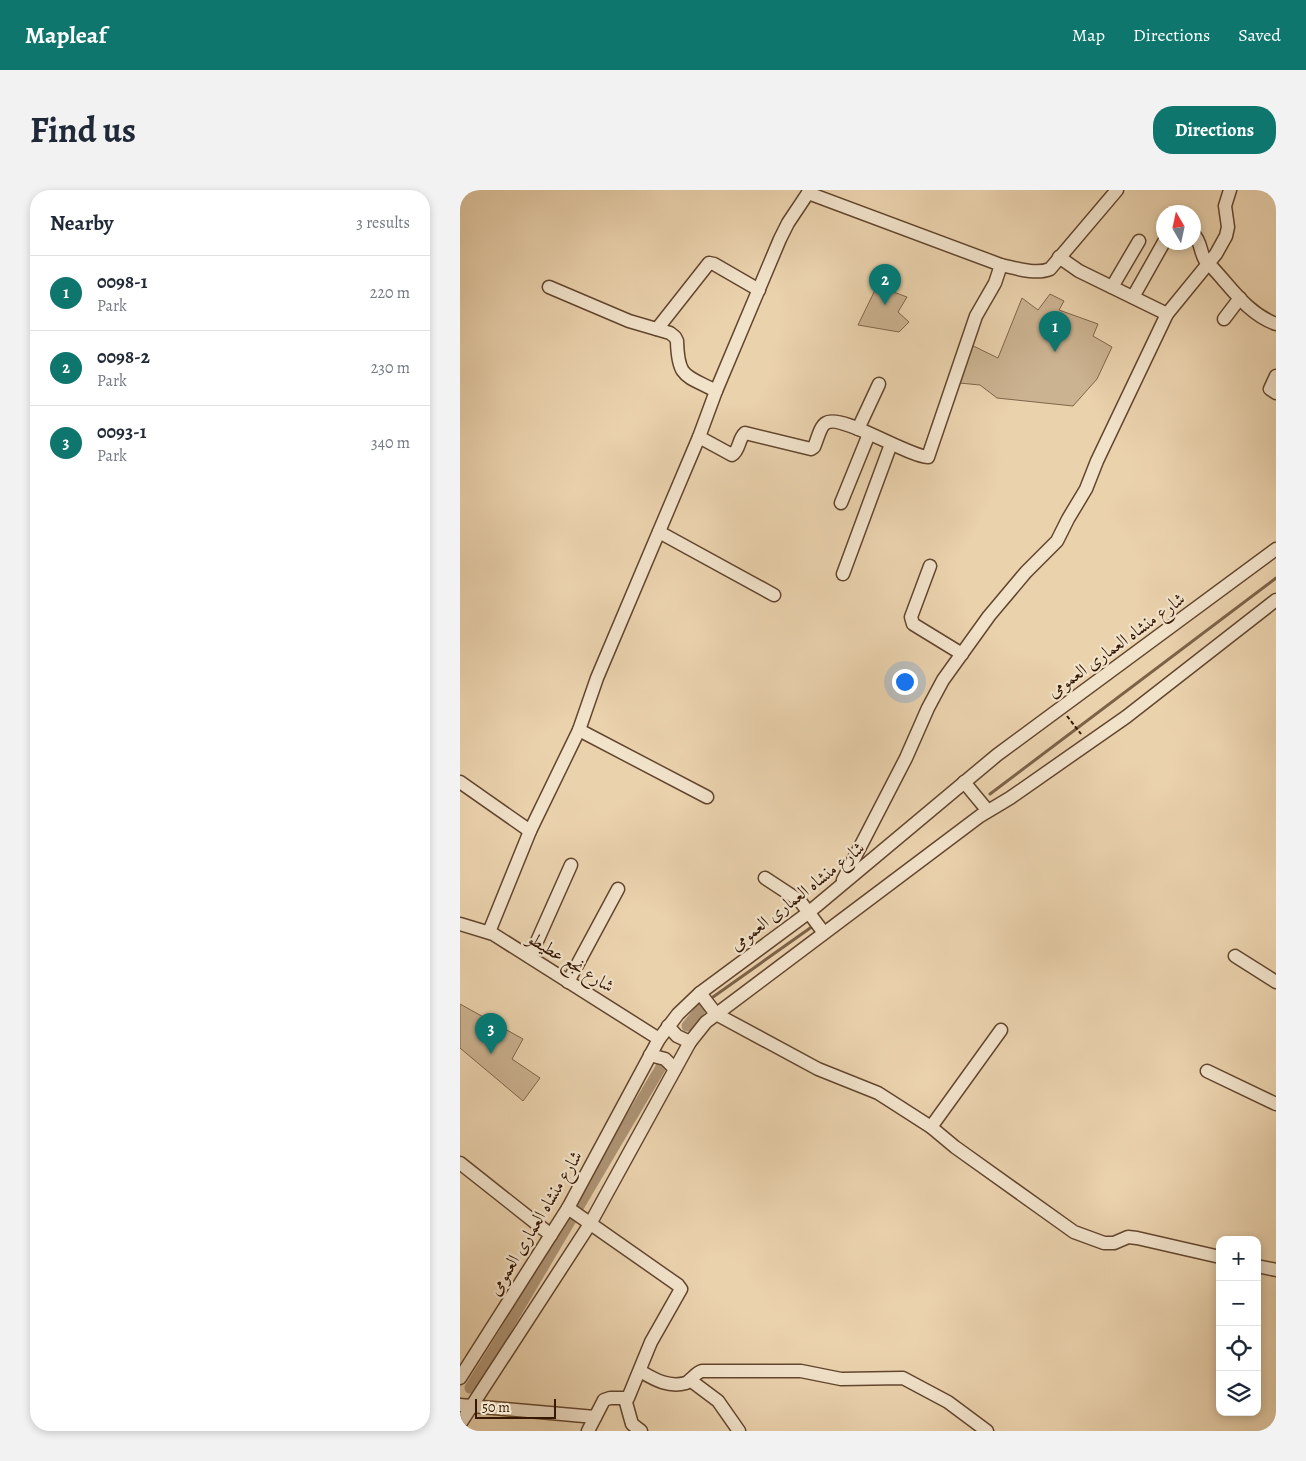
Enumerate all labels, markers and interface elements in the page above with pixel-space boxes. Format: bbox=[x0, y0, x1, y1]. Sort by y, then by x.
text: Mapleaf bbox=[25, 19, 107, 51]
text: Map bbox=[1072, 23, 1105, 47]
text: Directions bbox=[1133, 23, 1210, 47]
text: Saved bbox=[1238, 23, 1281, 47]
text: Find us bbox=[30, 106, 136, 154]
button: Directions bbox=[1153, 106, 1276, 154]
north arrow bbox=[1156, 205, 1201, 250]
text: Nearby bbox=[50, 209, 113, 237]
text: 3 results bbox=[356, 212, 410, 234]
pin: 2 bbox=[869, 264, 901, 305]
text: 0098-1 bbox=[97, 269, 148, 295]
text: 1 bbox=[63, 282, 69, 304]
text: 220 m bbox=[370, 282, 410, 304]
text: Park bbox=[97, 295, 127, 317]
pin: 1 bbox=[1039, 311, 1071, 352]
text: 0098-2 bbox=[97, 344, 150, 370]
text: 2 bbox=[62, 357, 70, 379]
text: 230 m bbox=[371, 357, 410, 379]
text: Park bbox=[97, 370, 127, 392]
text: 0093-1 bbox=[97, 419, 147, 445]
text: 3 bbox=[63, 432, 69, 454]
text: 340 m bbox=[371, 432, 410, 454]
text: Park bbox=[97, 445, 127, 467]
street label: شارع منشاه العمارى العمومى bbox=[1042, 587, 1192, 706]
your location bbox=[892, 669, 918, 695]
street label: شارع منشاه العمارى العمومى bbox=[725, 836, 871, 959]
street label: شارع نجع عطيطو bbox=[519, 925, 619, 1001]
pin: 3 bbox=[475, 1013, 507, 1054]
street label: شارع منشاه العمارى العمومى bbox=[482, 1146, 590, 1301]
map controls bbox=[1216, 1236, 1261, 1416]
button: + bbox=[1216, 1236, 1261, 1281]
button: − bbox=[1216, 1281, 1261, 1326]
button: locate bbox=[1216, 1326, 1261, 1371]
button: layers bbox=[1216, 1371, 1261, 1416]
scale bar bbox=[475, 1396, 556, 1419]
text: 50 m bbox=[482, 1398, 510, 1417]

